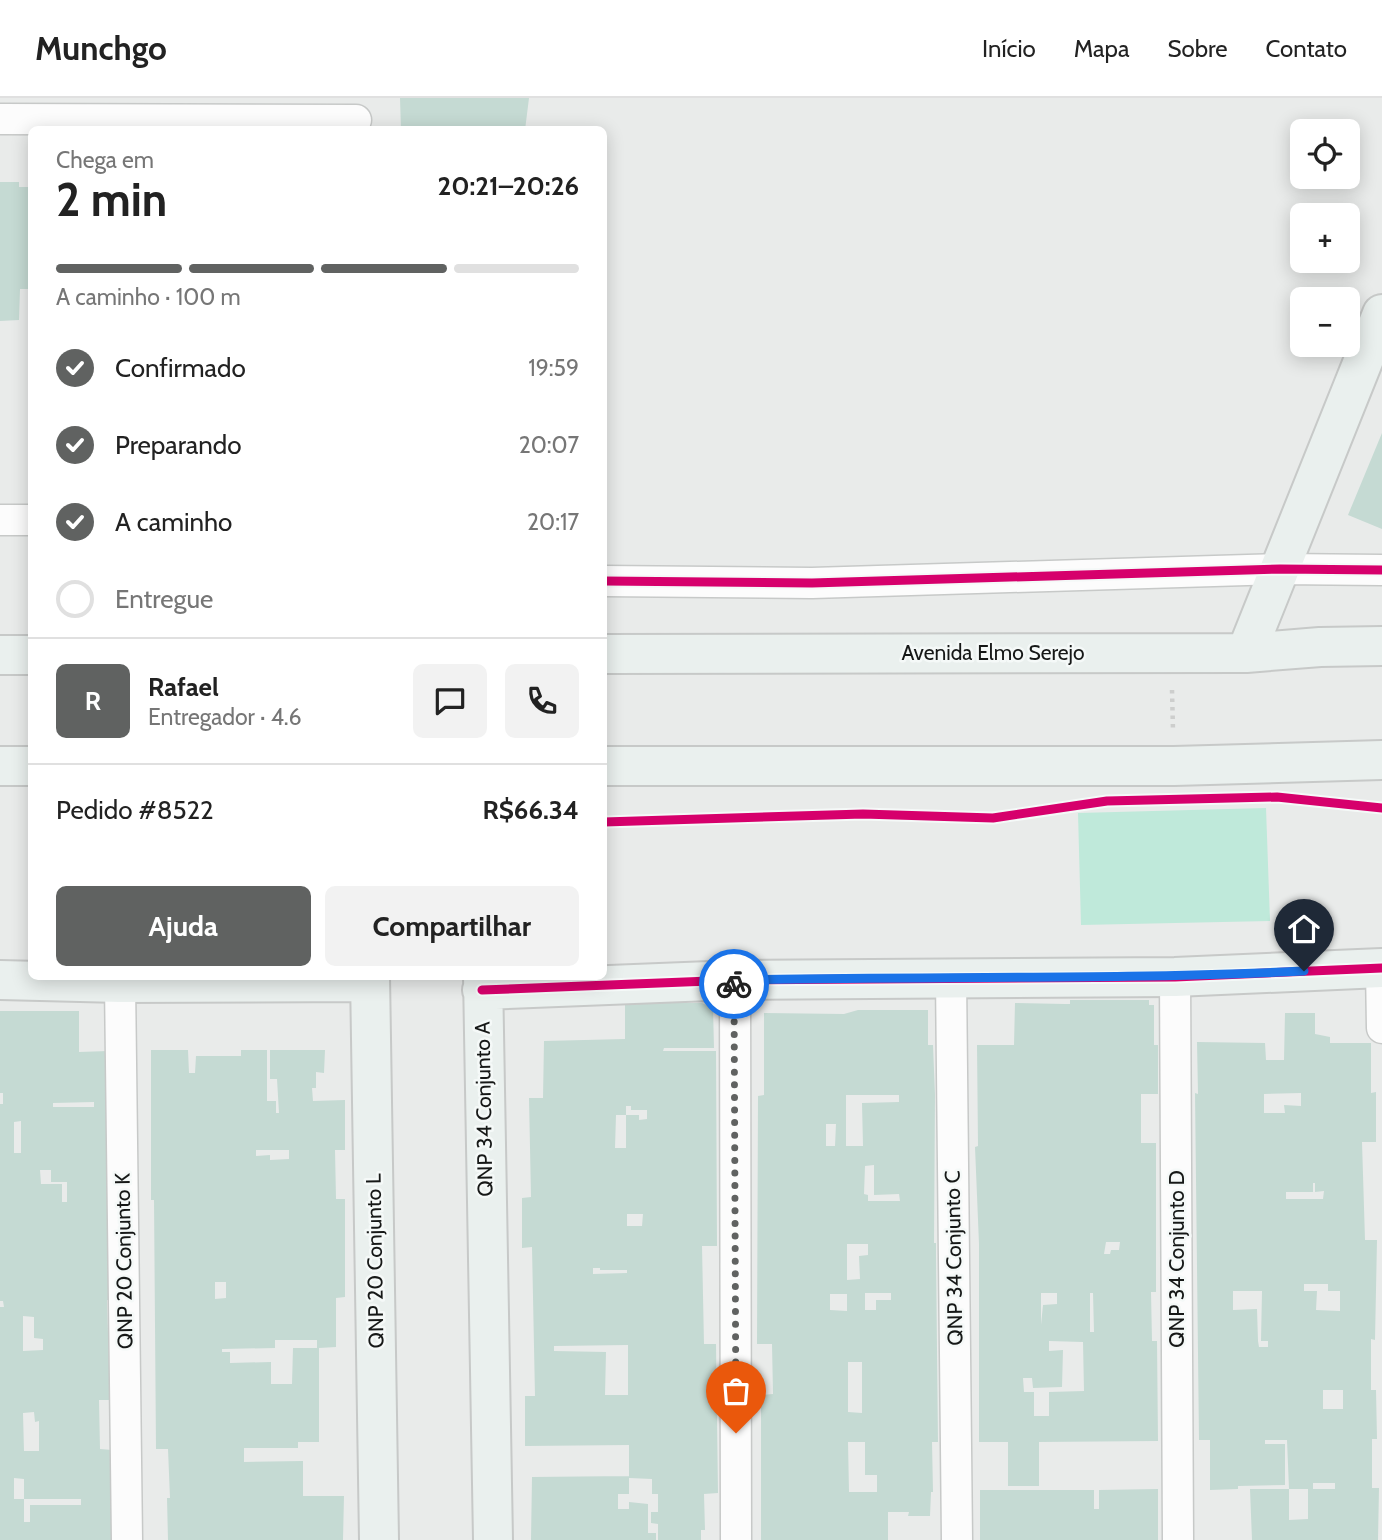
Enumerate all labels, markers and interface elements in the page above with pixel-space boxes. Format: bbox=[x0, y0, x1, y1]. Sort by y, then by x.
text: Munchgo bbox=[35, 28, 167, 68]
text: Início bbox=[982, 34, 1036, 63]
text: Mapa bbox=[1074, 34, 1129, 63]
text: Sobre bbox=[1167, 34, 1228, 63]
text: Contato bbox=[1266, 34, 1347, 63]
map controls bbox=[1290, 119, 1360, 357]
button: locate bbox=[1290, 119, 1360, 189]
text: Chega em bbox=[56, 146, 154, 174]
text: 20:21–20:26 bbox=[437, 170, 579, 202]
text: 2 min bbox=[56, 172, 167, 228]
button: + bbox=[1290, 203, 1360, 273]
text: A caminho · 100 m bbox=[56, 283, 241, 311]
button: − bbox=[1290, 287, 1360, 357]
icon: check bbox=[56, 349, 94, 387]
text: Confirmado bbox=[115, 352, 246, 384]
text: 19:59 bbox=[528, 354, 579, 382]
icon: check bbox=[56, 426, 94, 464]
text: Preparando bbox=[115, 429, 242, 461]
text: 20:07 bbox=[519, 431, 579, 459]
icon: check bbox=[56, 503, 94, 541]
text: A caminho bbox=[115, 506, 232, 538]
text: 20:17 bbox=[527, 508, 579, 536]
text: Entregue bbox=[115, 583, 213, 615]
street label: Avenida Elmo Serejo bbox=[901, 640, 1085, 666]
button: chat bbox=[413, 664, 487, 738]
button: phone bbox=[505, 664, 579, 738]
text: Rafael bbox=[148, 671, 219, 703]
text: R bbox=[85, 685, 101, 717]
text: Entregador · 4.6 bbox=[148, 703, 302, 731]
text: Pedido #8522 bbox=[56, 794, 214, 826]
text: R$66.34 bbox=[482, 794, 579, 826]
button: Ajuda bbox=[56, 886, 311, 966]
button: Compartilhar bbox=[325, 886, 579, 966]
pin bbox=[1274, 899, 1334, 971]
icon: home bbox=[1285, 910, 1323, 948]
courier bbox=[699, 949, 769, 1019]
icon: bike bbox=[715, 965, 753, 1003]
street label: QNP 34 Conjunto A bbox=[469, 1021, 499, 1197]
street label: QNP 34 Conjunto C bbox=[939, 1170, 969, 1346]
street label: QNP 34 Conjunto D bbox=[1164, 1170, 1190, 1348]
street label: QNP 20 Conjunto K bbox=[109, 1173, 139, 1349]
street label: QNP 20 Conjunto L bbox=[360, 1173, 390, 1349]
pin bbox=[706, 1361, 766, 1433]
icon: bag bbox=[717, 1372, 755, 1410]

